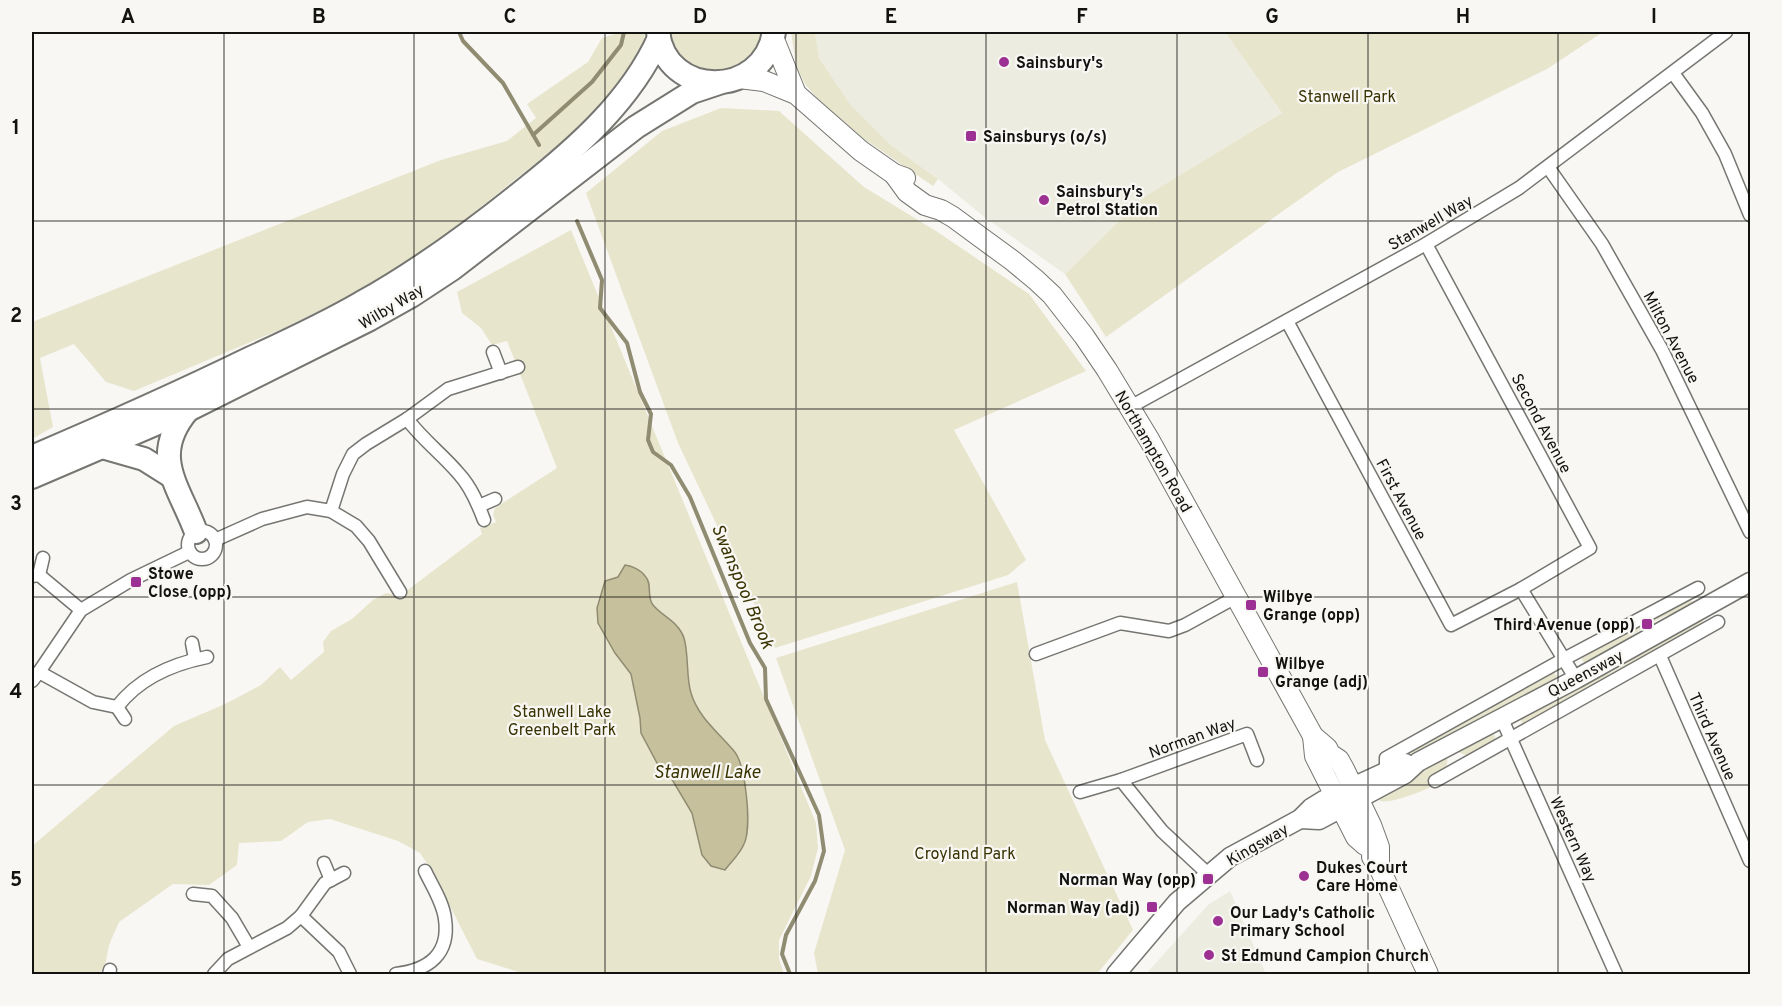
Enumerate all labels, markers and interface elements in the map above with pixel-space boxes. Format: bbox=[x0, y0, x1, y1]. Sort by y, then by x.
text: A bbox=[121, 5, 135, 31]
text: B bbox=[312, 5, 326, 31]
text: C bbox=[504, 5, 516, 31]
text: D bbox=[693, 5, 707, 31]
text: E bbox=[885, 5, 897, 31]
text: F bbox=[1076, 5, 1088, 31]
text: G bbox=[1265, 5, 1279, 31]
text: H bbox=[1456, 5, 1470, 31]
text: I bbox=[1651, 5, 1657, 31]
place label: Sainsbury's bbox=[1016, 54, 1103, 74]
marker: Sainsbury's bbox=[997, 55, 1011, 69]
park label: Stanwell Park bbox=[1298, 88, 1396, 108]
text: 1 bbox=[12, 116, 20, 142]
place label: Sainsburys (o/s) bbox=[983, 128, 1107, 148]
marker: Sainsburys (o/s) bbox=[964, 129, 978, 143]
place label: Sainsbury's Petrol Station bbox=[1056, 183, 1158, 221]
street label: Stanwell Way bbox=[1385, 191, 1477, 256]
marker: Sainsbury's Petrol Station bbox=[1037, 193, 1051, 207]
street label: Wilby Way bbox=[356, 280, 428, 335]
street label: Milton Avenue bbox=[1638, 288, 1703, 387]
text: 2 bbox=[10, 304, 22, 330]
street label: Second Avenue bbox=[1506, 371, 1575, 477]
street label: Northampton Road bbox=[1109, 388, 1195, 516]
street label: First Avenue bbox=[1370, 456, 1430, 544]
text: 3 bbox=[10, 492, 22, 518]
water label: Swanspool Brook bbox=[705, 521, 779, 653]
place label: Stowe Close (opp) bbox=[148, 565, 232, 603]
marker: Stowe Close (opp) bbox=[129, 575, 143, 589]
place label: Wilbye Grange (opp) bbox=[1263, 588, 1360, 626]
marker: Wilbye Grange (opp) bbox=[1244, 598, 1258, 612]
place label: Third Avenue (opp) bbox=[1493, 616, 1635, 636]
marker: Third Avenue (opp) bbox=[1640, 617, 1654, 631]
street label: Queensway bbox=[1545, 647, 1627, 703]
place label: Wilbye Grange (adj) bbox=[1275, 655, 1368, 693]
marker: Wilbye Grange (adj) bbox=[1256, 665, 1270, 679]
text: 4 bbox=[10, 680, 22, 706]
street label: Third Avenue bbox=[1683, 690, 1739, 784]
park label: Stanwell Lake Greenbelt Park bbox=[508, 703, 616, 741]
street label: Norman Way bbox=[1147, 714, 1239, 764]
water label: Stanwell Lake bbox=[654, 762, 761, 785]
street label: Western Way bbox=[1544, 794, 1600, 886]
street label: Kingsway bbox=[1223, 820, 1293, 871]
park label: Croyland Park bbox=[914, 845, 1016, 865]
place label: Dukes Court Care Home bbox=[1316, 859, 1408, 897]
text: 5 bbox=[10, 868, 22, 894]
marker: Dukes Court Care Home bbox=[1297, 869, 1311, 883]
place label: Norman Way (opp) bbox=[1059, 871, 1196, 891]
marker: Norman Way (opp) bbox=[1201, 872, 1215, 886]
place label: Norman Way (adj) bbox=[1007, 899, 1140, 919]
marker: Norman Way (adj) bbox=[1145, 900, 1159, 914]
place label: Our Lady's Catholic Primary School bbox=[1230, 904, 1375, 942]
marker: Our Lady's Catholic Primary School bbox=[1211, 914, 1225, 928]
place label: St Edmund Campion Church bbox=[1221, 947, 1429, 967]
marker: St Edmund Campion Church bbox=[1202, 948, 1216, 962]

